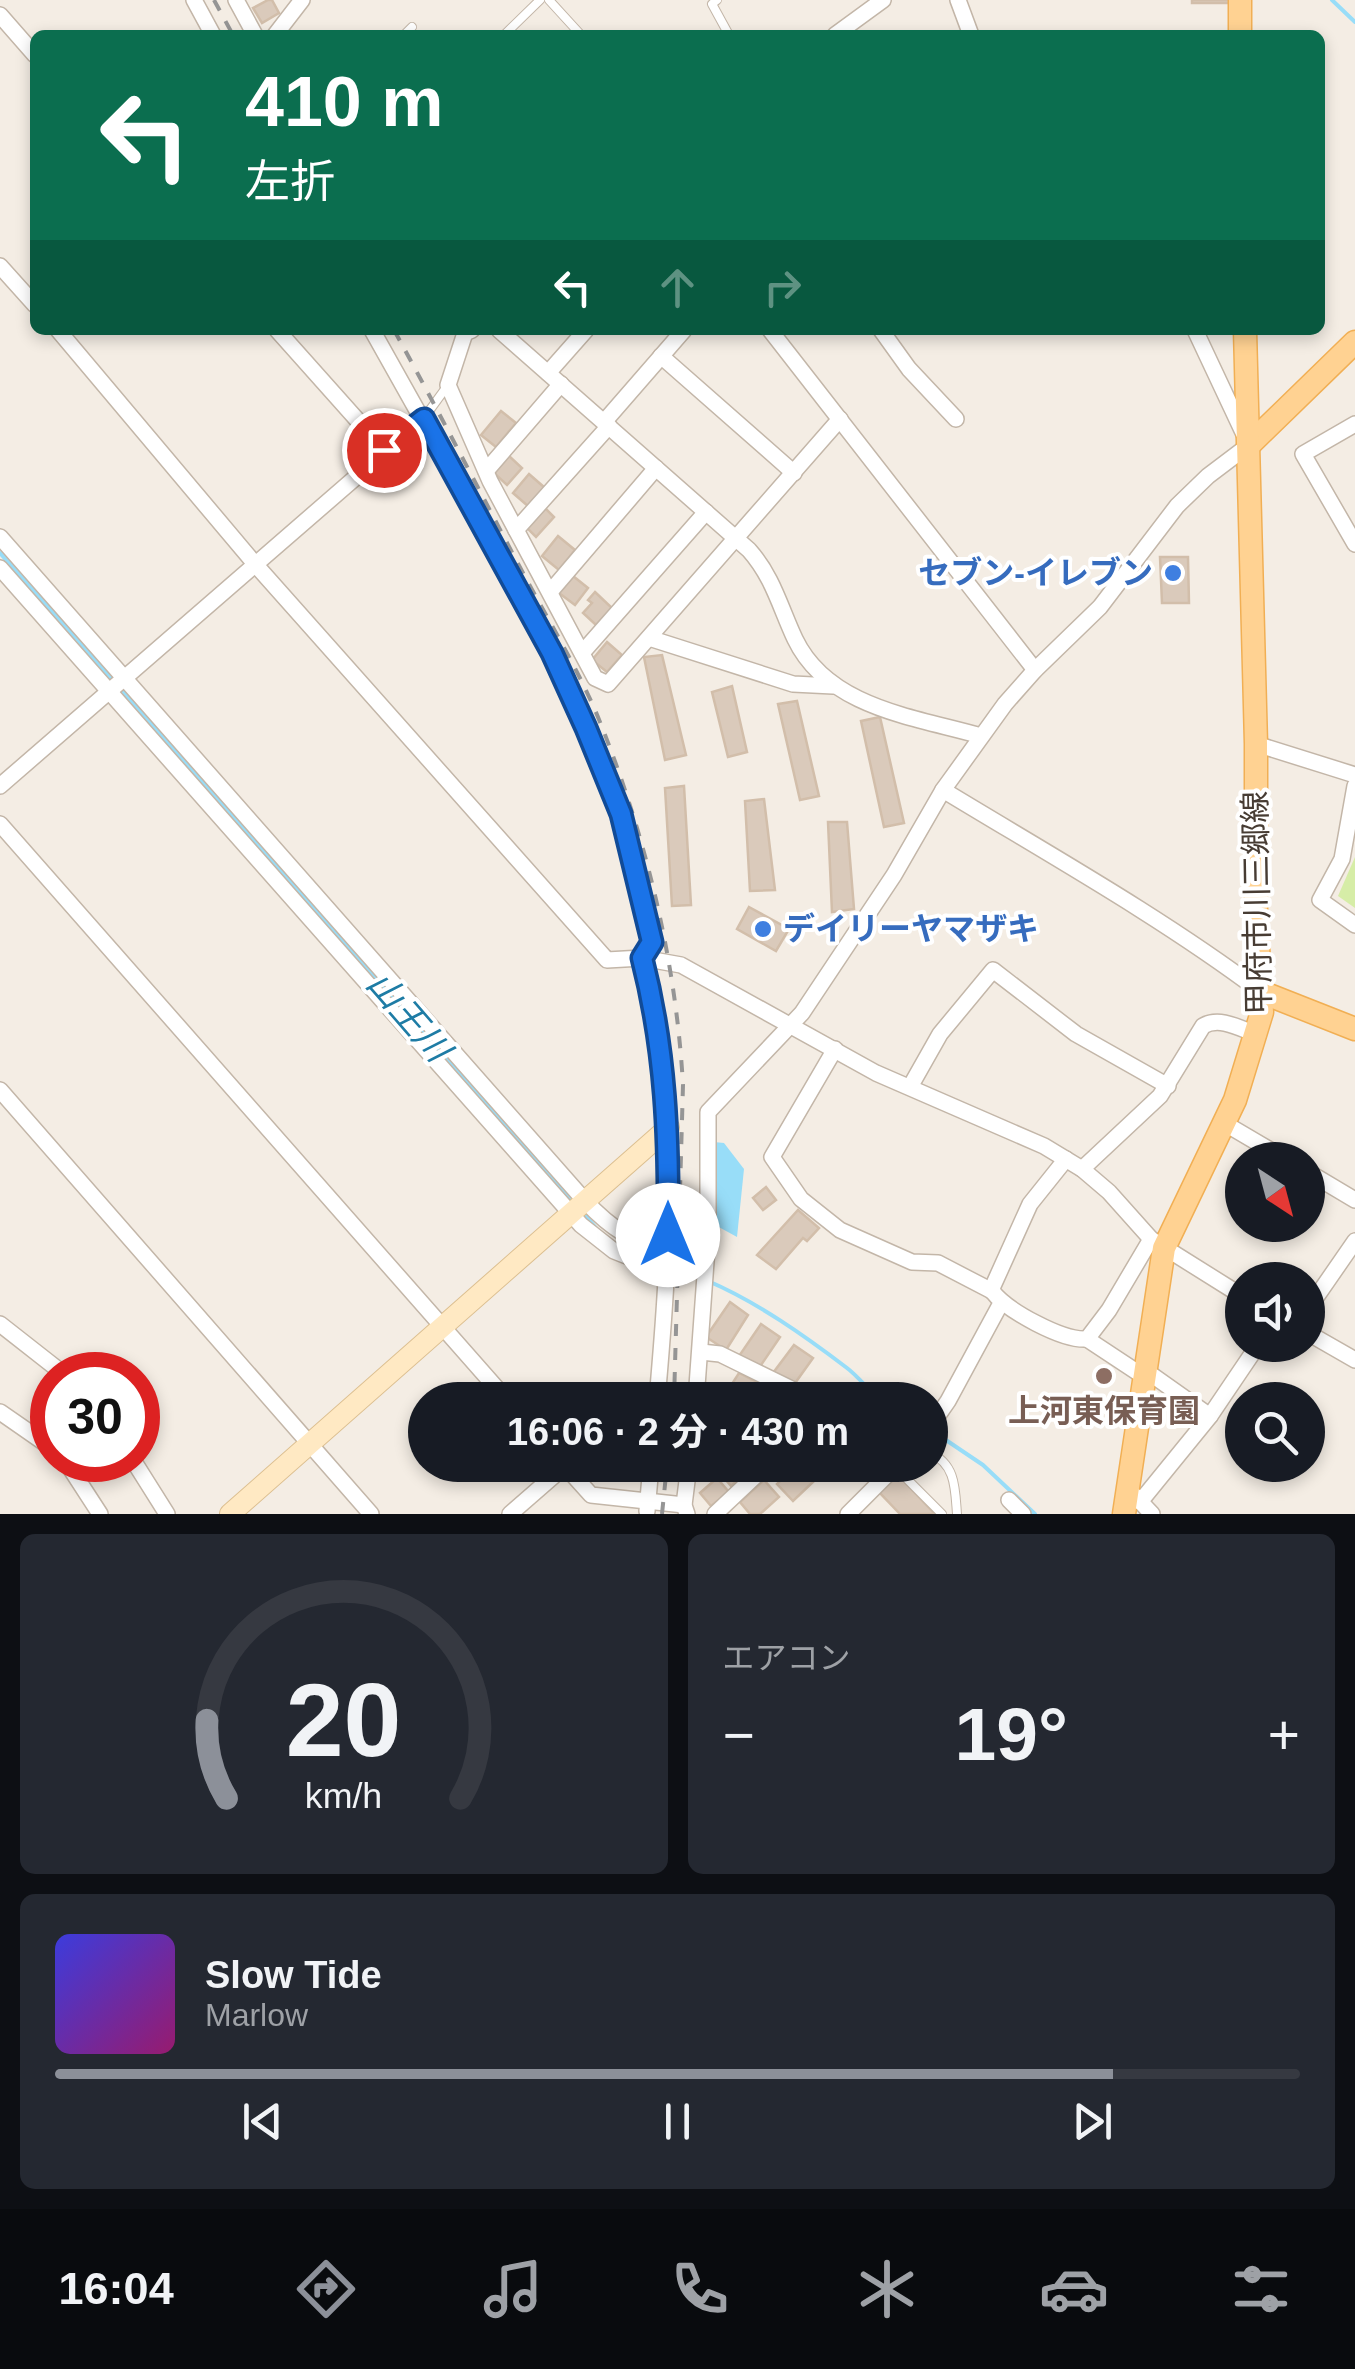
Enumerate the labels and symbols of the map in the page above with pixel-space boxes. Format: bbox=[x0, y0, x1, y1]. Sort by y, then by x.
pin bbox=[342, 408, 427, 493]
place label: セブン-イレブン bbox=[918, 555, 1153, 591]
marker: セブン-イレブン bbox=[1162, 562, 1184, 584]
street label: 甲府市川三郷線 bbox=[1237, 791, 1277, 1015]
place label: デイリーヤマザキ bbox=[783, 911, 1039, 947]
marker: デイリーヤマザキ bbox=[752, 918, 774, 940]
water label: 山王川 bbox=[360, 964, 461, 1071]
north arrow bbox=[1225, 1142, 1325, 1242]
position arrow bbox=[616, 1183, 720, 1287]
speed limit sign: 30 bbox=[30, 1352, 160, 1482]
marker: 上河東保育園 bbox=[1093, 1365, 1115, 1387]
place label: 上河東保育園 bbox=[1008, 1393, 1200, 1429]

